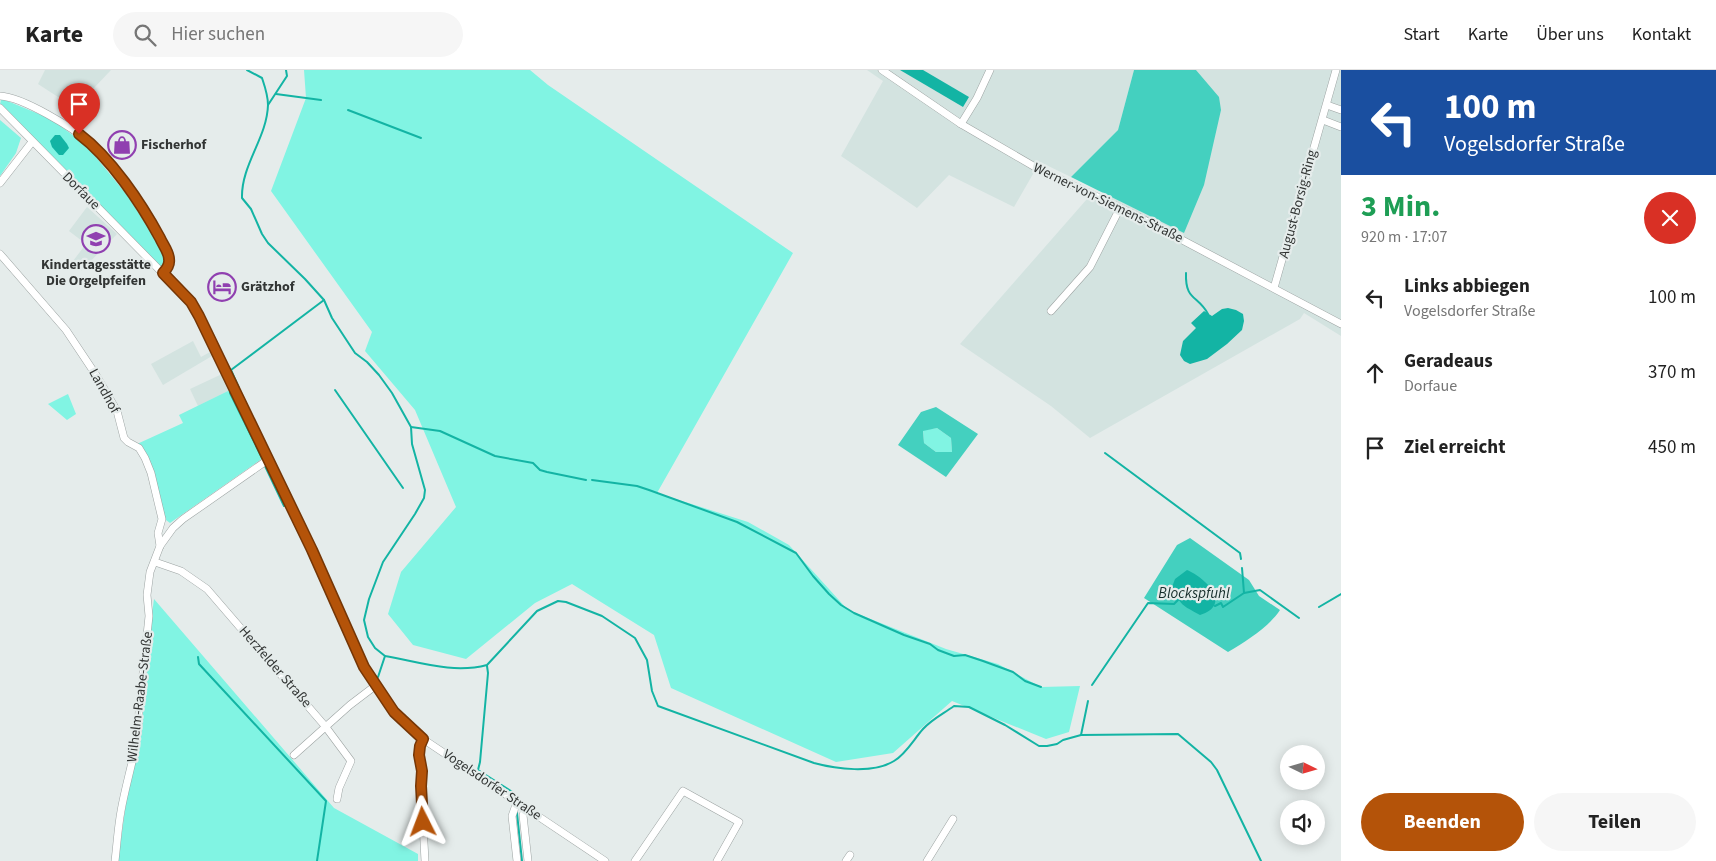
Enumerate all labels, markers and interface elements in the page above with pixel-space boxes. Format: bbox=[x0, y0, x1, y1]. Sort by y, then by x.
search box bbox=[113, 12, 463, 57]
text: Karte bbox=[25, 17, 83, 52]
icon: search bbox=[131, 21, 159, 49]
text: Hier suchen bbox=[171, 21, 265, 48]
text: Start bbox=[1403, 22, 1440, 47]
text: Karte bbox=[1468, 22, 1508, 47]
text: Über uns bbox=[1536, 22, 1604, 47]
text: Kontakt bbox=[1632, 22, 1691, 47]
text: 100 m bbox=[1444, 82, 1536, 132]
pin bbox=[58, 83, 100, 134]
icon: arrive bbox=[65, 90, 93, 118]
icon: left bbox=[1361, 90, 1426, 155]
text: Vogelsdorfer Straße bbox=[1444, 128, 1625, 160]
shop icon: Fischerhof bbox=[107, 130, 137, 160]
place label: Fischerhof bbox=[141, 135, 207, 155]
street label: August-Borsig-Ring bbox=[1274, 148, 1322, 260]
street label: Werner-von-Siemens-Straße bbox=[1030, 158, 1186, 248]
street label: Dorfaue bbox=[57, 167, 105, 215]
text: 3 Min. bbox=[1361, 185, 1440, 228]
button: close bbox=[1644, 192, 1696, 244]
school or university icon: Kindertagesstätte Die Orgelpfeifen bbox=[81, 224, 111, 254]
text: 920 m · 17:07 bbox=[1361, 226, 1448, 248]
place label: Kindertagesstätte Die Orgelpfeifen bbox=[41, 255, 151, 291]
hotel icon: Grätzhof bbox=[207, 272, 237, 302]
text: Links abbiegen bbox=[1404, 273, 1530, 300]
place label: Grätzhof bbox=[241, 277, 296, 297]
icon: left bbox=[1361, 284, 1389, 312]
text: 100 m bbox=[1648, 284, 1696, 311]
text: Vogelsdorfer Straße bbox=[1404, 300, 1536, 322]
text: Geradeaus bbox=[1404, 348, 1493, 375]
icon: ahead bbox=[1361, 359, 1389, 387]
text: 370 m bbox=[1648, 359, 1696, 386]
street label: Landhof bbox=[83, 365, 125, 418]
text: Dorfaue bbox=[1404, 375, 1457, 397]
icon: arrive bbox=[1361, 434, 1389, 462]
text: Ziel erreicht bbox=[1404, 434, 1505, 461]
text: 450 m bbox=[1648, 434, 1696, 461]
water label: Blockspfuhl bbox=[1158, 583, 1230, 604]
street label: Herzfelder Straße bbox=[234, 622, 316, 712]
street label: Wilhelm-Raabe-Straße bbox=[122, 630, 158, 764]
street label: Vogelsdorfer Straße bbox=[439, 745, 545, 825]
north arrow bbox=[1280, 745, 1325, 790]
map controls bbox=[1280, 745, 1325, 845]
button: Beenden bbox=[1361, 793, 1524, 851]
button: Teilen bbox=[1534, 793, 1696, 851]
position arrow bbox=[396, 795, 448, 847]
button: sound bbox=[1280, 800, 1325, 845]

